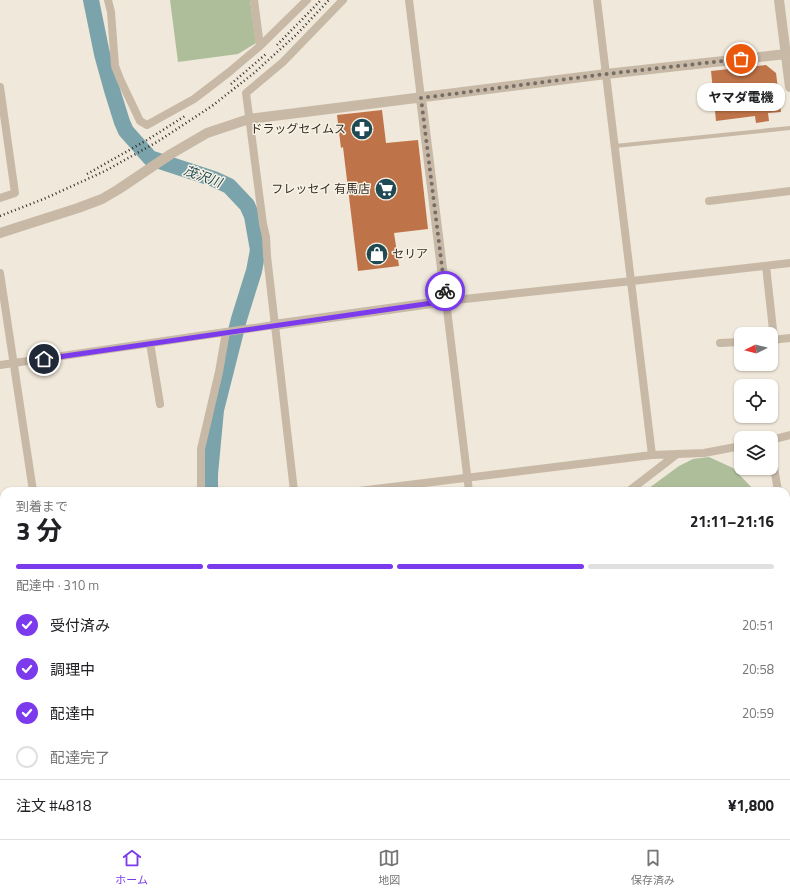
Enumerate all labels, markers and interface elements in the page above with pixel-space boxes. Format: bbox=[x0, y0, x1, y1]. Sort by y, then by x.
pin bbox=[724, 42, 758, 76]
icon: bag bbox=[730, 48, 752, 70]
callout: ヤマダ電機 bbox=[697, 83, 785, 111]
text: ヤマダ電機 bbox=[708, 87, 774, 107]
pharmacy icon: ドラッグセイムス bbox=[349, 116, 375, 142]
place label: ドラッグセイムス bbox=[250, 119, 346, 138]
water label: 茂沢川 bbox=[181, 160, 227, 193]
supermarket icon: フレッセイ 有馬店 bbox=[373, 176, 399, 202]
place label: フレッセイ 有馬店 bbox=[271, 179, 370, 198]
shop icon: セリア bbox=[364, 241, 390, 267]
place label: セリア bbox=[392, 244, 428, 263]
courier bbox=[425, 271, 465, 311]
icon: bike bbox=[434, 280, 456, 302]
north arrow bbox=[734, 327, 778, 371]
map controls bbox=[734, 327, 778, 475]
pin bbox=[27, 342, 61, 376]
icon: home bbox=[33, 348, 55, 370]
button: locate bbox=[734, 379, 778, 423]
button: layers bbox=[734, 431, 778, 475]
text: 到着まで bbox=[16, 496, 68, 516]
text: 21:11–21:16 bbox=[690, 510, 774, 533]
text: 3 分 bbox=[16, 511, 62, 550]
text: 配達中 · 310 m bbox=[16, 575, 99, 595]
icon: check bbox=[16, 614, 38, 636]
text: 受付済み bbox=[50, 614, 110, 637]
text: 20:51 bbox=[742, 615, 774, 635]
icon: check bbox=[16, 658, 38, 680]
text: 調理中 bbox=[50, 658, 95, 681]
text: 20:58 bbox=[742, 659, 774, 679]
icon: check bbox=[16, 702, 38, 724]
text: 配達中 bbox=[50, 702, 95, 725]
text: 20:59 bbox=[742, 703, 774, 723]
text: 配達完了 bbox=[50, 746, 110, 769]
text: 注文 #4818 bbox=[16, 794, 91, 817]
text: ¥1,800 bbox=[728, 794, 774, 817]
tab: ホーム bbox=[115, 847, 148, 888]
tab: 地図 bbox=[378, 847, 400, 888]
tab: 保存済み bbox=[631, 847, 675, 888]

